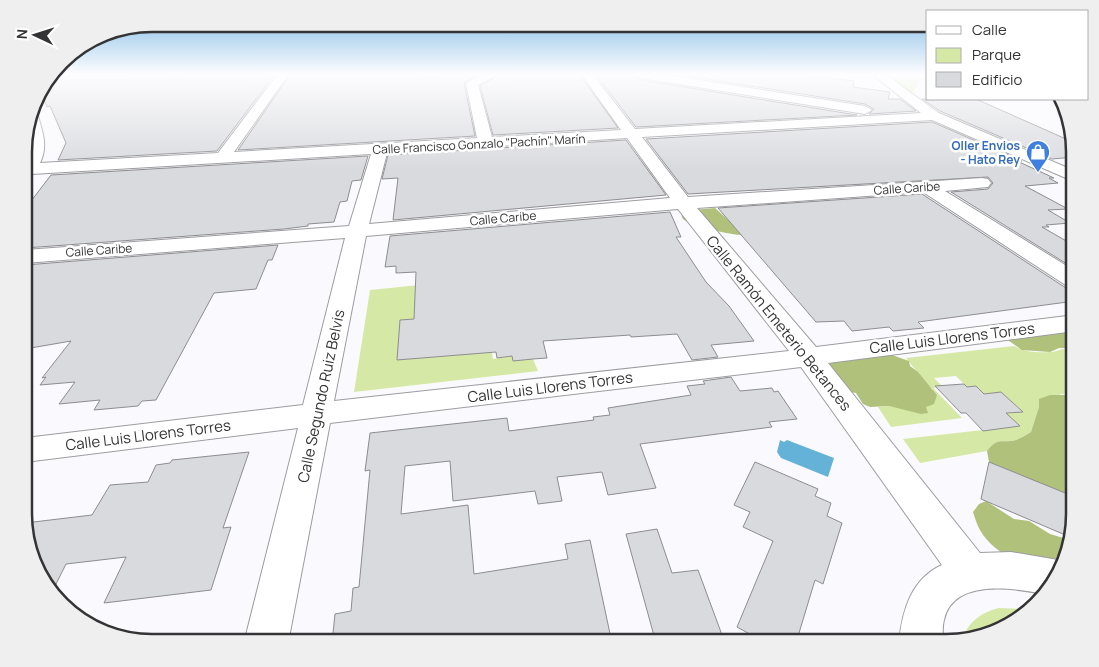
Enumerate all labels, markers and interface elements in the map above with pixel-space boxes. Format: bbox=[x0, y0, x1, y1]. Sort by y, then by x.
north arrow bbox=[10, 10, 60, 60]
legend bbox=[926, 10, 1089, 100]
text: Calle bbox=[972, 19, 1007, 40]
text: N bbox=[12, 28, 31, 40]
text: Parque bbox=[972, 44, 1021, 65]
text: Edificio bbox=[972, 69, 1023, 90]
street label: Calle Francisco Gonzalo "Pachín" Marín bbox=[372, 130, 586, 158]
place label: Oller Envios - Hato Rey bbox=[952, 137, 1020, 168]
shop icon: Oller Envios - Hato Rey bbox=[1025, 139, 1051, 173]
street label: Calle Caribe bbox=[873, 177, 941, 199]
street label: Calle Caribe bbox=[469, 207, 537, 229]
street label: Calle Ramón Emeterio Betances bbox=[702, 231, 857, 415]
street label: Calle Caribe bbox=[65, 239, 133, 261]
street label: Calle Segundo Ruiz Belvis bbox=[292, 307, 350, 485]
street label: Calle Luis Llorens Torres bbox=[868, 317, 1036, 359]
street label: Calle Luis Llorens Torres bbox=[466, 366, 634, 408]
street label: Calle Luis Llorens Torres bbox=[64, 414, 232, 456]

